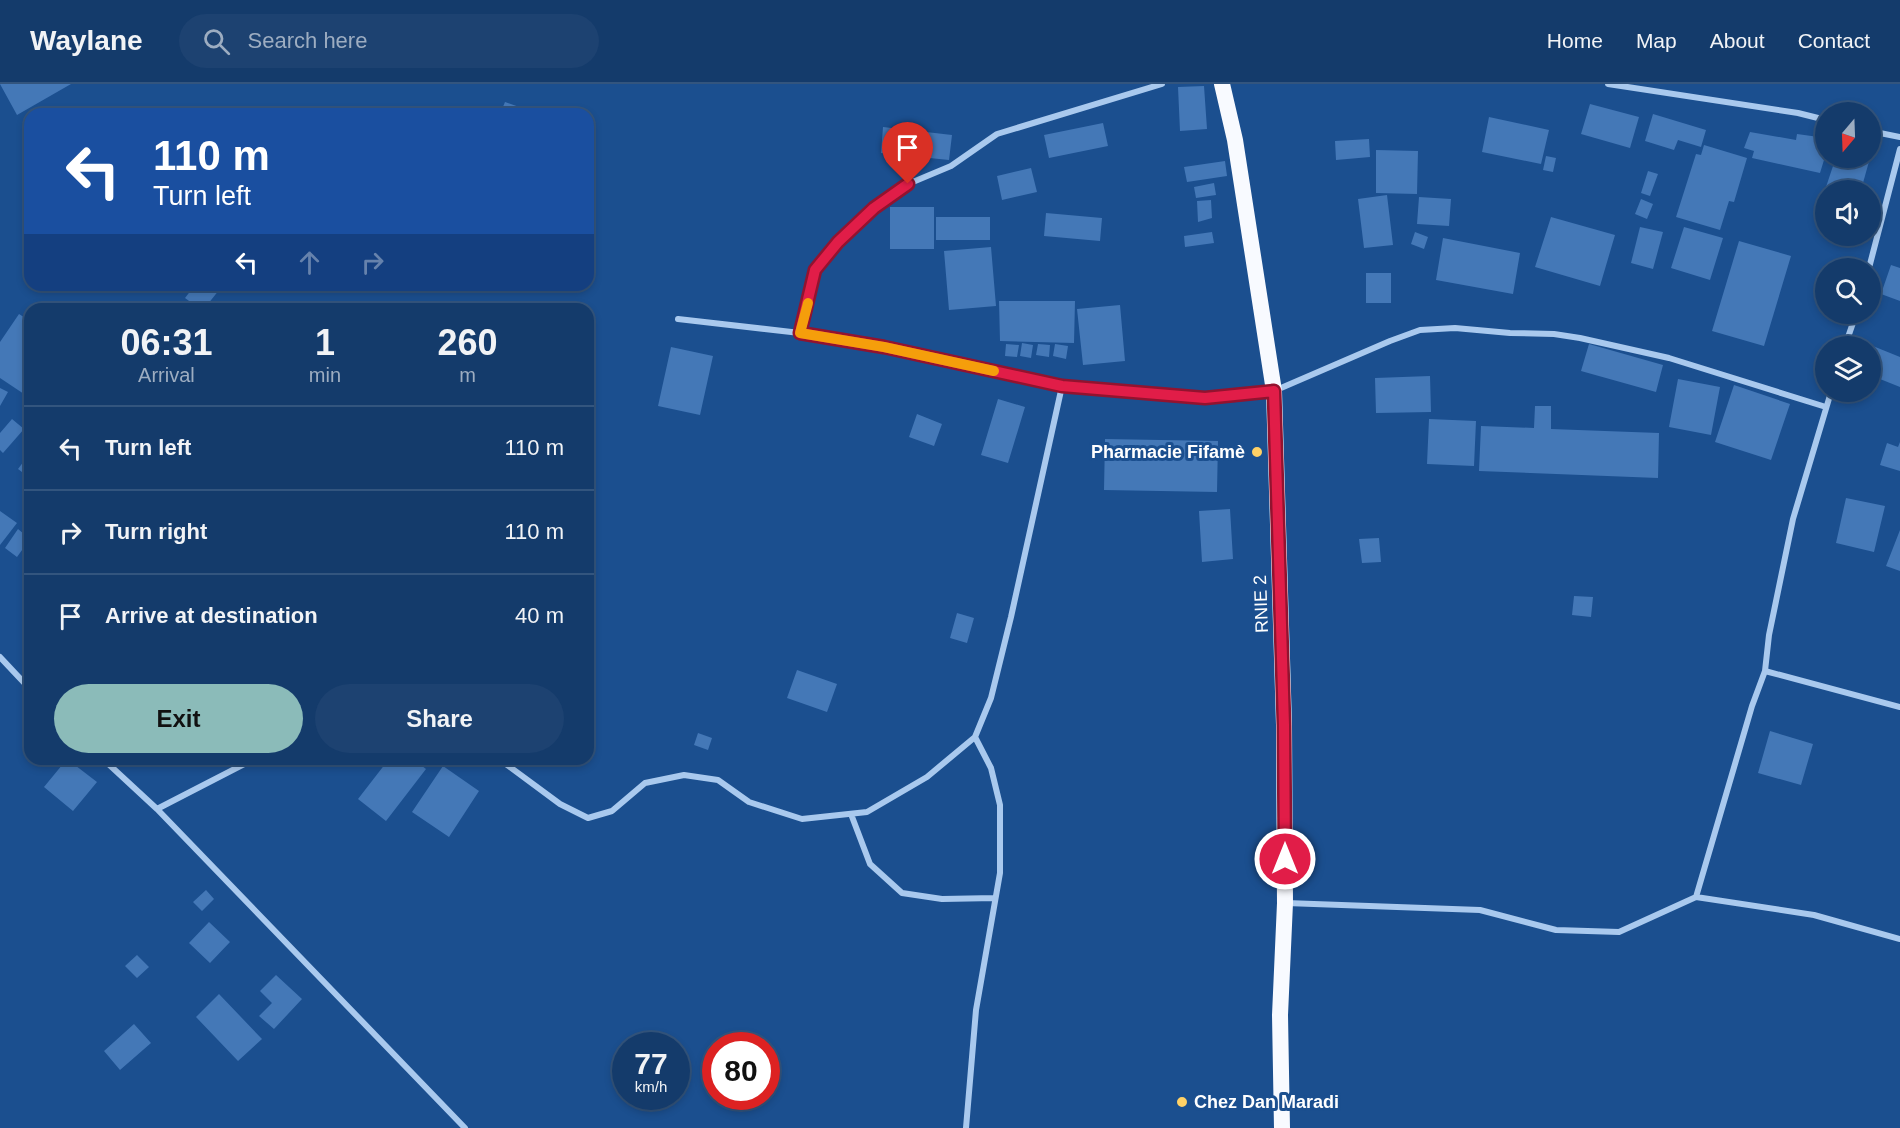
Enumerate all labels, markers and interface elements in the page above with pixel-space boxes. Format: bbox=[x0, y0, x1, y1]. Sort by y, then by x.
search box bbox=[179, 14, 599, 68]
text: Waylane bbox=[30, 25, 143, 56]
icon: search bbox=[200, 25, 233, 58]
text: Search here bbox=[248, 28, 367, 53]
text: Home bbox=[1547, 29, 1603, 52]
text: Map bbox=[1636, 29, 1677, 52]
text: About bbox=[1710, 29, 1765, 52]
text: Contact bbox=[1798, 29, 1870, 52]
north arrow bbox=[1815, 102, 1881, 168]
map controls bbox=[1815, 102, 1881, 402]
pin bbox=[882, 122, 933, 184]
icon: arrive bbox=[891, 131, 924, 164]
icon: left bbox=[54, 132, 132, 210]
text: 110 m bbox=[153, 132, 270, 179]
button: sound bbox=[1815, 180, 1881, 246]
text: Turn left bbox=[153, 181, 251, 211]
icon: left bbox=[230, 246, 263, 279]
icon: ahead bbox=[293, 246, 326, 279]
icon: right bbox=[356, 246, 389, 279]
button: search bbox=[1815, 258, 1881, 324]
text: 06:31 bbox=[120, 322, 212, 363]
text: 1 bbox=[315, 322, 335, 363]
text: 260 bbox=[437, 322, 498, 363]
button: layers bbox=[1815, 336, 1881, 402]
text: Arrival bbox=[138, 364, 195, 386]
text: min bbox=[309, 364, 341, 386]
text: m bbox=[459, 364, 476, 386]
icon: left bbox=[54, 432, 87, 465]
text: Turn left bbox=[105, 435, 191, 460]
text: 110 m bbox=[504, 435, 564, 460]
place label: Pharmacie Fifamè bbox=[1091, 442, 1245, 462]
marker: Pharmacie Fifamè bbox=[1250, 445, 1264, 459]
icon: right bbox=[54, 516, 87, 549]
text: Turn right bbox=[105, 519, 207, 544]
text: 110 m bbox=[504, 519, 564, 544]
street label: RNIE 2 bbox=[1250, 575, 1272, 633]
icon: arrive bbox=[54, 600, 87, 633]
text: Arrive at destination bbox=[105, 603, 318, 628]
text: 40 m bbox=[515, 603, 564, 628]
button: Exit bbox=[54, 684, 303, 753]
button: Share bbox=[315, 684, 564, 753]
position arrow bbox=[1253, 827, 1317, 891]
speed limit sign: 80 bbox=[702, 1032, 780, 1110]
text: 77 bbox=[634, 1047, 668, 1080]
text: km/h bbox=[635, 1078, 667, 1095]
place label: Chez Dan Maradi bbox=[1194, 1092, 1339, 1112]
marker: Chez Dan Maradi bbox=[1175, 1095, 1189, 1109]

